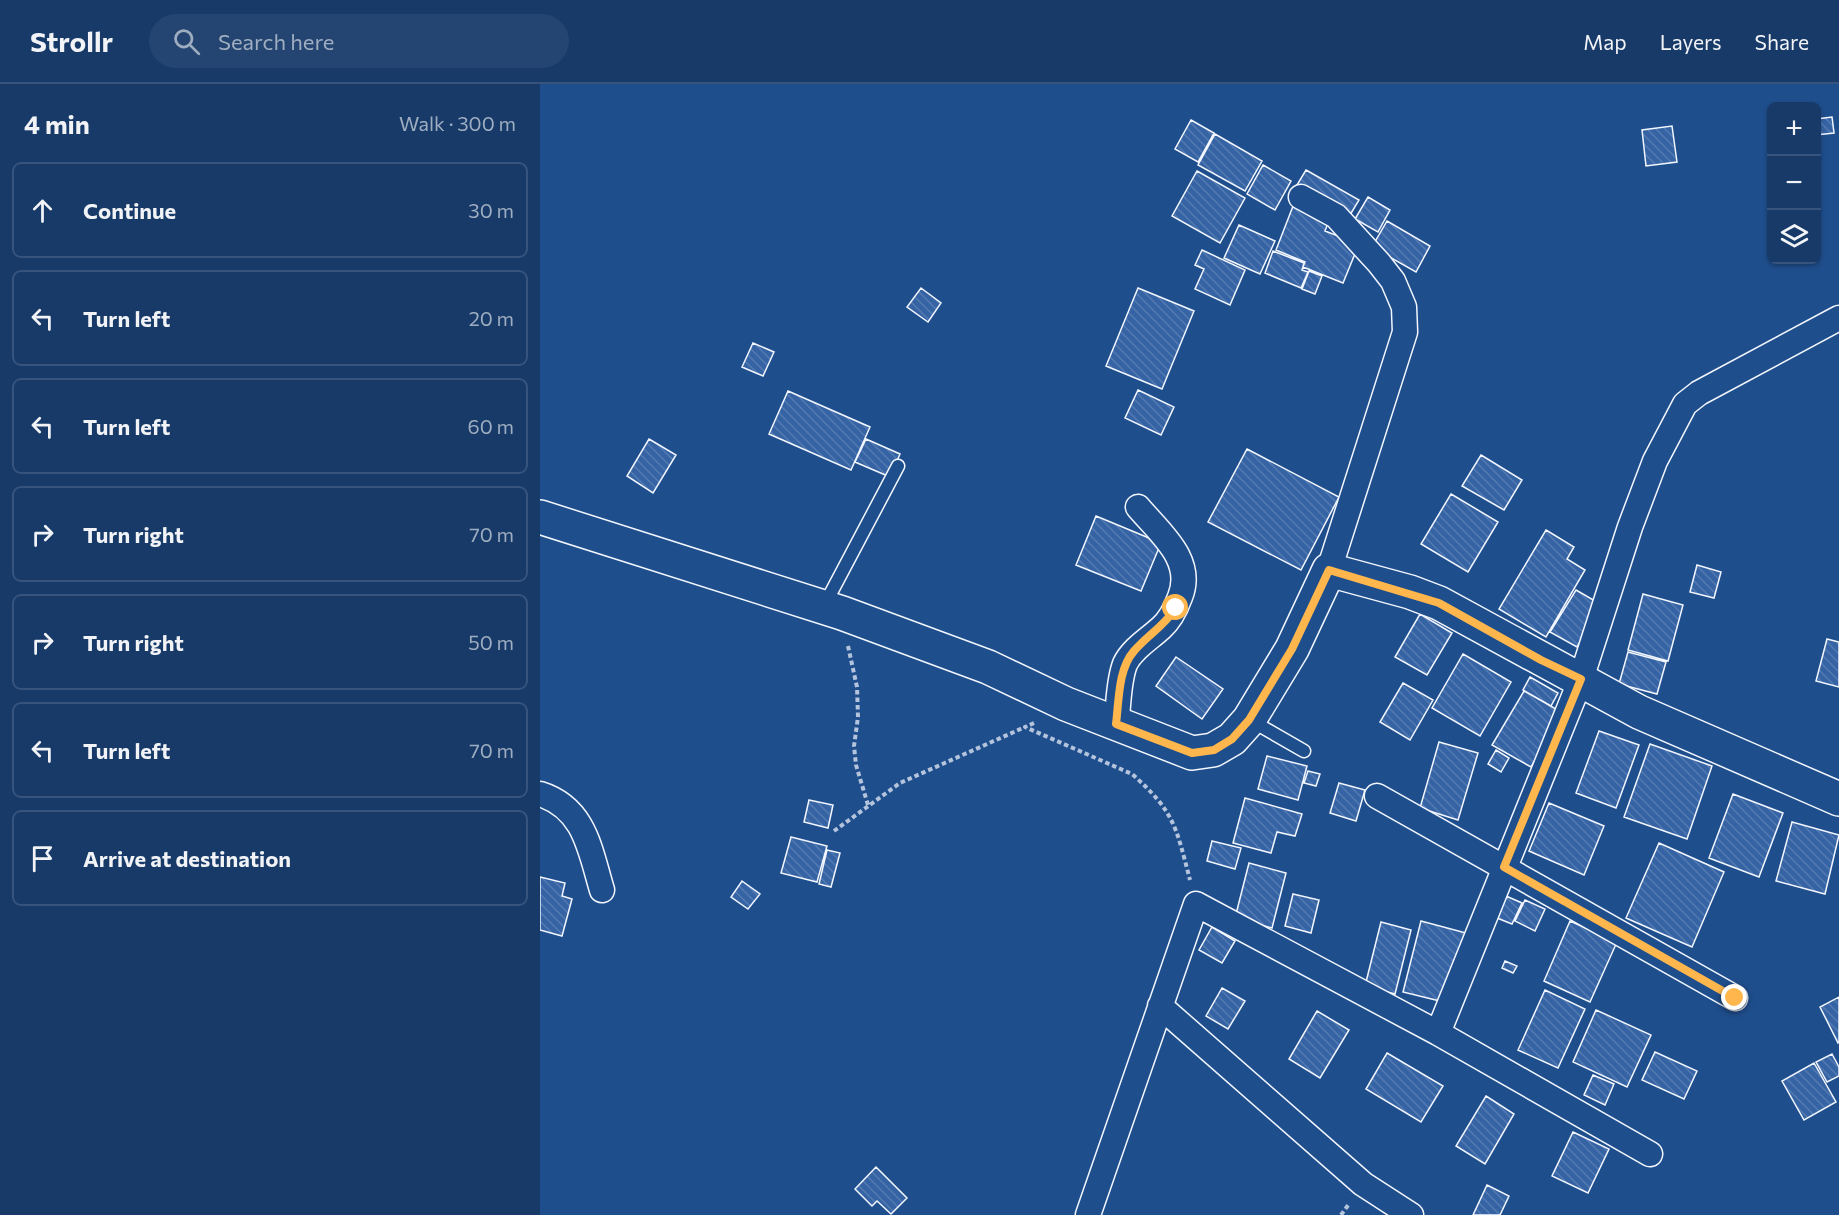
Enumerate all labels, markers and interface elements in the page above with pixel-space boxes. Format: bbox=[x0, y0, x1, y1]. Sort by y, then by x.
search box bbox=[149, 14, 569, 68]
text: Strollr bbox=[30, 24, 113, 58]
icon: search bbox=[170, 25, 203, 58]
text: Search here bbox=[218, 28, 334, 55]
text: Map bbox=[1583, 29, 1627, 54]
text: Layers bbox=[1660, 29, 1722, 54]
text: Share bbox=[1755, 29, 1809, 54]
map controls bbox=[1767, 102, 1821, 264]
button: + bbox=[1767, 102, 1821, 156]
text: 4 min bbox=[24, 108, 90, 139]
text: Walk · 300 m bbox=[399, 111, 516, 135]
button: − bbox=[1767, 156, 1821, 210]
icon: ahead bbox=[26, 194, 59, 227]
text: Continue bbox=[83, 197, 176, 224]
text: 30 m bbox=[468, 198, 514, 222]
button: layers bbox=[1767, 210, 1821, 264]
icon: left bbox=[26, 302, 59, 335]
text: Turn left bbox=[83, 305, 170, 332]
text: 20 m bbox=[469, 306, 514, 330]
icon: left bbox=[26, 410, 59, 443]
text: Turn left bbox=[83, 413, 170, 440]
text: 60 m bbox=[468, 414, 514, 438]
icon: right bbox=[26, 518, 59, 551]
text: Turn right bbox=[83, 521, 184, 548]
text: 70 m bbox=[469, 522, 514, 546]
route start bbox=[1162, 594, 1188, 620]
icon: right bbox=[26, 626, 59, 659]
text: Turn right bbox=[83, 629, 184, 656]
text: 50 m bbox=[468, 630, 514, 654]
icon: left bbox=[26, 734, 59, 767]
text: Turn left bbox=[83, 737, 170, 764]
text: 70 m bbox=[469, 738, 514, 762]
icon: arrive bbox=[26, 842, 59, 875]
text: Arrive at destination bbox=[83, 845, 291, 872]
route end bbox=[1721, 984, 1747, 1010]

